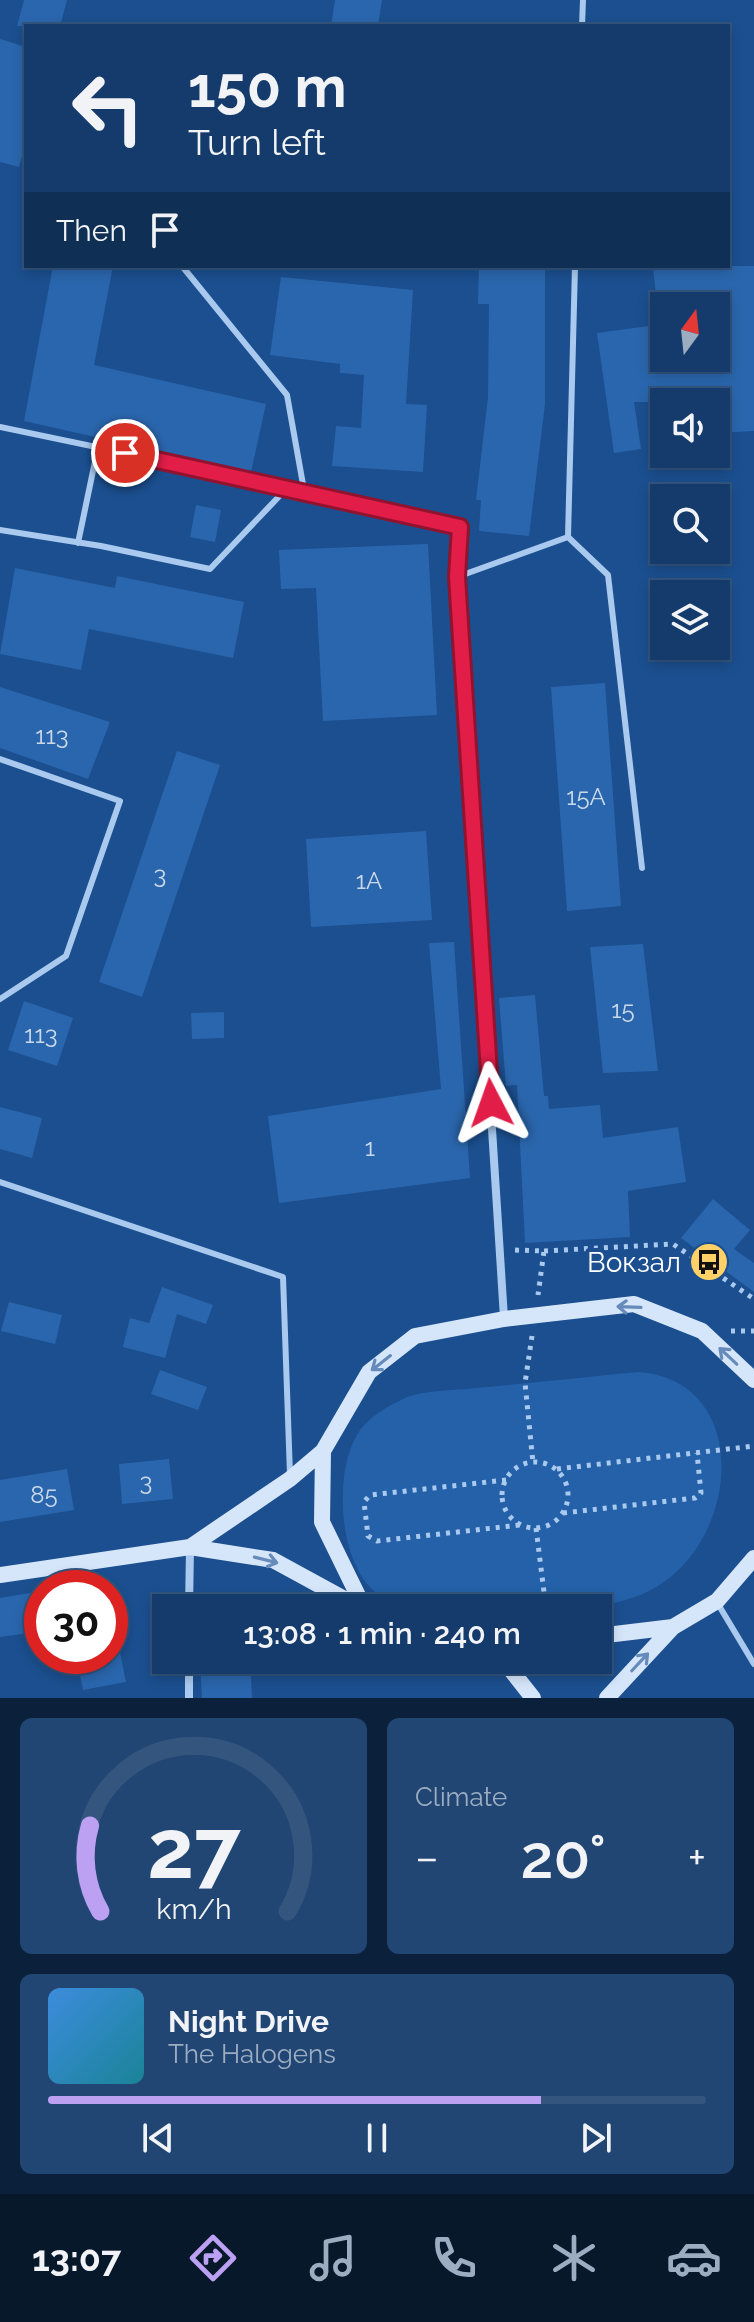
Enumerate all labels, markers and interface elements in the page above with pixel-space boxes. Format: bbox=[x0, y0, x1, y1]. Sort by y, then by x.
text: 150 m bbox=[188, 54, 347, 120]
icon: left bbox=[56, 56, 160, 160]
text: Turn left bbox=[188, 121, 326, 163]
icon: arrive bbox=[143, 208, 187, 252]
text: Then bbox=[56, 213, 127, 248]
north arrow bbox=[650, 292, 730, 372]
map controls bbox=[650, 292, 730, 660]
button: sound bbox=[650, 388, 730, 468]
pin bbox=[91, 419, 159, 487]
icon: arrive bbox=[103, 431, 147, 475]
button: search bbox=[650, 484, 730, 564]
button: layers bbox=[650, 580, 730, 660]
house number: 113 bbox=[35, 721, 69, 750]
house number: 15А bbox=[566, 782, 606, 811]
house number: 3 bbox=[154, 860, 166, 889]
house number: 1А bbox=[356, 866, 382, 895]
house number: 15 bbox=[611, 995, 635, 1024]
house number: 113 bbox=[24, 1020, 58, 1049]
position arrow bbox=[449, 1061, 533, 1145]
house number: 1 bbox=[365, 1133, 375, 1162]
bus stop icon: Вокзал bbox=[688, 1241, 730, 1283]
place label: Вокзал bbox=[587, 1246, 681, 1279]
one-way arrow bbox=[616, 1299, 642, 1314]
one-way arrow bbox=[718, 1346, 738, 1365]
one-way arrow bbox=[371, 1355, 392, 1372]
house number: 3 bbox=[140, 1467, 152, 1496]
house number: 85 bbox=[30, 1480, 58, 1509]
one-way arrow bbox=[253, 1554, 279, 1569]
speed limit sign: 30 bbox=[24, 1570, 128, 1674]
text: 13:08 · 1 min · 240 m bbox=[243, 1616, 521, 1651]
one-way arrow bbox=[631, 1653, 649, 1673]
text: Climate bbox=[415, 1782, 507, 1812]
text: 27 bbox=[147, 1800, 241, 1897]
text: 20° bbox=[521, 1822, 606, 1892]
text: − bbox=[415, 1832, 439, 1883]
text: + bbox=[688, 1832, 706, 1883]
text: km/h bbox=[156, 1892, 231, 1926]
text: Night Drive bbox=[168, 2004, 329, 2039]
text: The Halogens bbox=[168, 2039, 336, 2069]
icon: previous bbox=[136, 2116, 180, 2160]
icon: pause bbox=[355, 2116, 399, 2160]
icon: next bbox=[574, 2116, 618, 2160]
icon: directions bbox=[185, 2230, 241, 2286]
icon: music bbox=[305, 2230, 361, 2286]
icon: phone bbox=[426, 2230, 482, 2286]
icon: climate bbox=[546, 2230, 602, 2286]
icon: car bbox=[666, 2230, 722, 2286]
text: 13:07 bbox=[32, 2237, 121, 2279]

